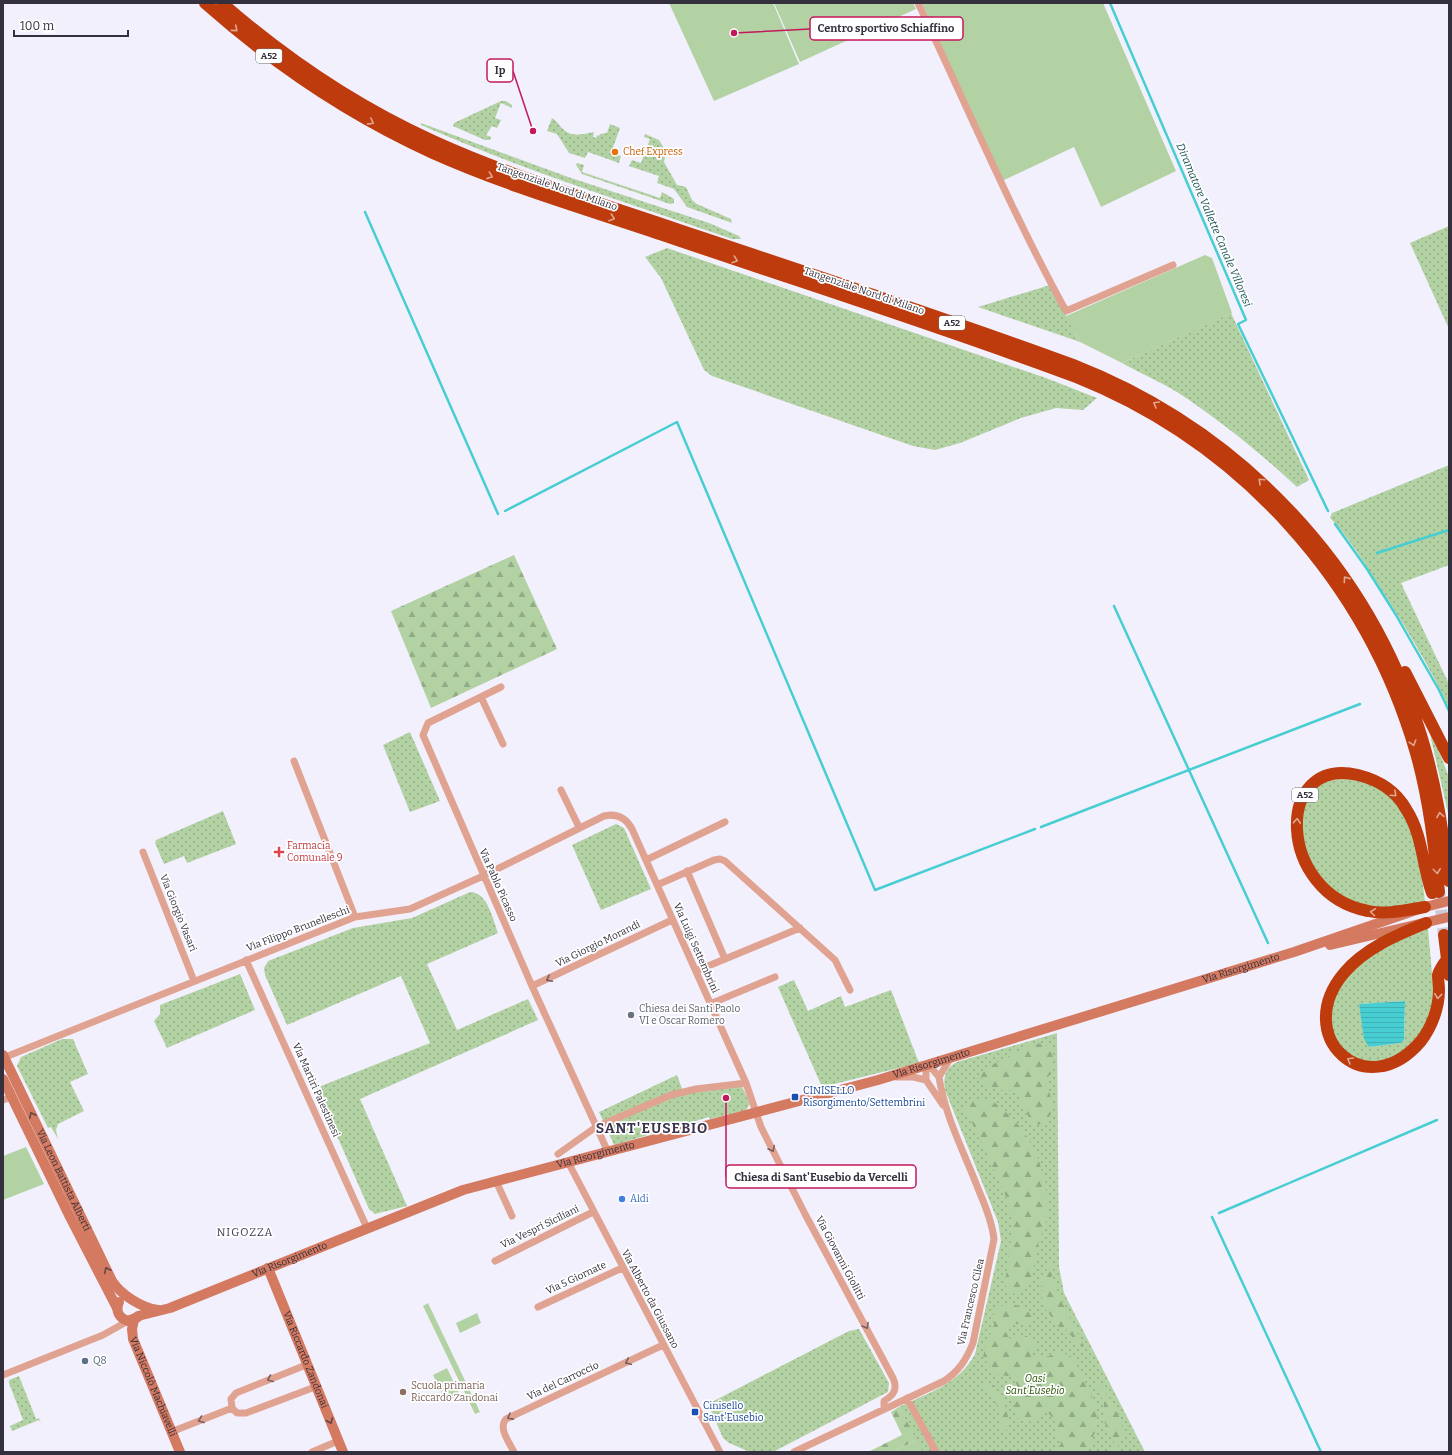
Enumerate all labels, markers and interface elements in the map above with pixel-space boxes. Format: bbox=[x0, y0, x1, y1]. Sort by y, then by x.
scale bar bbox=[14, 12, 128, 38]
callout: Centro sportivo Schiaffino bbox=[810, 17, 963, 40]
text: 100 m bbox=[20, 19, 55, 33]
text: Centro sportivo Schiaffino bbox=[818, 22, 954, 35]
one-way arrow bbox=[230, 24, 237, 31]
road number: A52 bbox=[256, 49, 282, 63]
callout: Ip bbox=[487, 59, 513, 82]
text: Ip bbox=[495, 64, 506, 77]
one-way arrow bbox=[367, 117, 375, 124]
water label: Diramatore Vallette Canale Villoresi bbox=[1173, 141, 1255, 309]
place label: Chef Express bbox=[623, 146, 683, 158]
marker: Chef Express bbox=[610, 147, 620, 157]
street label: Tangenziale Nord di Milano bbox=[495, 161, 619, 213]
one-way arrow bbox=[486, 171, 493, 179]
one-way arrow bbox=[609, 214, 616, 222]
one-way arrow bbox=[732, 255, 739, 264]
street label: Tangenziale Nord di Milano bbox=[802, 265, 926, 317]
road number: A52 bbox=[939, 316, 965, 330]
one-way arrow bbox=[1153, 402, 1160, 409]
one-way arrow bbox=[1258, 478, 1266, 486]
one-way arrow bbox=[1343, 576, 1351, 583]
one-way arrow bbox=[1408, 739, 1417, 746]
road number: A52 bbox=[1292, 788, 1318, 802]
one-way arrow bbox=[1389, 789, 1396, 796]
one-way arrow bbox=[1436, 812, 1445, 818]
one-way arrow bbox=[1292, 818, 1301, 824]
place label: Farmacia Comunale 9 bbox=[287, 840, 343, 864]
street label: Via Pablo Picasso bbox=[476, 846, 520, 924]
marker: Farmacia Comunale 9 bbox=[274, 847, 284, 857]
one-way arrow bbox=[1432, 868, 1441, 874]
street label: Via Giorgio Vasari bbox=[157, 873, 199, 953]
street label: Via Luigi Settembrini bbox=[671, 901, 721, 995]
street label: Via Filippo Brunelleschi bbox=[245, 904, 351, 954]
one-way arrow bbox=[1369, 907, 1376, 916]
street label: Via Giorgio Morandi bbox=[554, 918, 642, 970]
street label: Via Risorgimento bbox=[1201, 951, 1281, 986]
one-way arrow bbox=[545, 974, 553, 982]
one-way arrow bbox=[1434, 993, 1443, 999]
place label: Chiesa dei Santi Paolo VI e Oscar Romero bbox=[639, 1003, 740, 1027]
marker: Chiesa dei Santi Paolo VI e Oscar Romero bbox=[626, 1010, 636, 1020]
street label: Via Martiri Palestinesi bbox=[290, 1041, 342, 1139]
street label: Via Risorgimento bbox=[891, 1046, 972, 1081]
one-way arrow bbox=[1347, 1057, 1354, 1064]
place label: CINISELLO Risorgimento/Settembrini bbox=[803, 1085, 925, 1109]
marker: CINISELLO Risorgimento/Settembrini bbox=[790, 1092, 800, 1102]
one-way arrow bbox=[29, 1112, 37, 1120]
district label: SANT'EUSEBIO bbox=[596, 1120, 708, 1137]
street label: Via Leon Battista Alberti bbox=[34, 1127, 93, 1233]
street label: Via Risorgimento bbox=[555, 1139, 636, 1171]
one-way arrow bbox=[767, 1145, 775, 1153]
callout: Chiesa di Sant'Eusebio da Vercelli bbox=[726, 1165, 916, 1188]
text: Chiesa di Sant'Eusebio da Vercelli bbox=[734, 1171, 908, 1184]
place label: Aldi bbox=[630, 1193, 649, 1205]
marker: Aldi bbox=[617, 1194, 627, 1204]
street label: Via Vespri Siciliani bbox=[499, 1203, 581, 1251]
street label: Via Giovanni Giolitti bbox=[813, 1214, 867, 1302]
district label: NIGOZZA bbox=[217, 1226, 273, 1239]
street label: Via Risorgimento bbox=[250, 1239, 329, 1280]
street label: Via Alberto da Giussano bbox=[619, 1247, 681, 1351]
street label: Via Francesco Cilea bbox=[955, 1257, 987, 1347]
street label: Via 5 Giornate bbox=[544, 1259, 608, 1297]
one-way arrow bbox=[104, 1267, 111, 1275]
street label: Via Riccardo Zandonai bbox=[280, 1309, 331, 1410]
one-way arrow bbox=[861, 1322, 868, 1329]
street label: Via Niccolò Machiavelli bbox=[127, 1335, 179, 1438]
place label: Q8 bbox=[93, 1355, 107, 1367]
marker: Q8 bbox=[80, 1356, 90, 1366]
one-way arrow bbox=[624, 1357, 632, 1365]
street label: Via del Carroccio bbox=[525, 1359, 601, 1403]
park label: Oasi Sant'Eusebio bbox=[1005, 1373, 1065, 1397]
one-way arrow bbox=[266, 1375, 273, 1383]
place label: Scuola primaria Riccardo Zandonai bbox=[411, 1380, 498, 1404]
marker: Scuola primaria Riccardo Zandonai bbox=[398, 1387, 408, 1397]
place label: Cinisello Sant'Eusebio bbox=[703, 1400, 764, 1424]
marker: Cinisello Sant'Eusebio bbox=[690, 1407, 700, 1417]
one-way arrow bbox=[507, 1413, 514, 1420]
one-way arrow bbox=[198, 1415, 205, 1423]
one-way arrow bbox=[325, 1417, 333, 1425]

